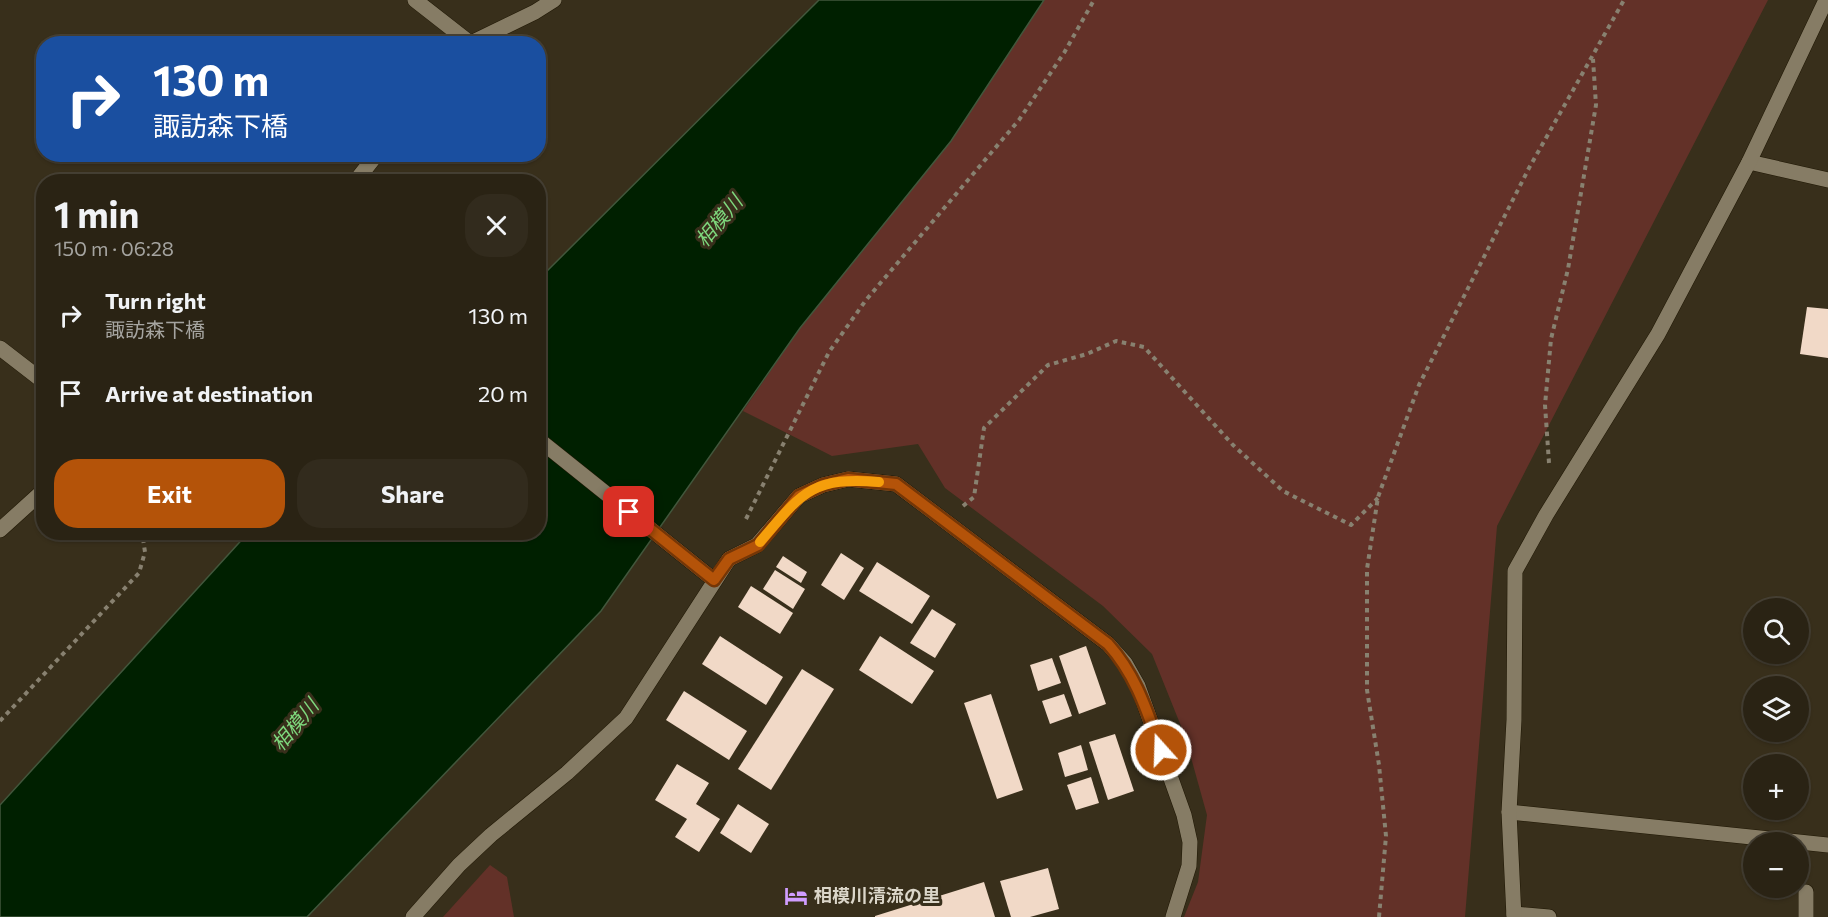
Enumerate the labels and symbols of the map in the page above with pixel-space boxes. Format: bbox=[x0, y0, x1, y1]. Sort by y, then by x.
water label: 相模川 bbox=[690, 188, 748, 251]
pin bbox=[603, 486, 654, 537]
water label: 相模川 bbox=[266, 692, 324, 755]
position arrow bbox=[1129, 718, 1193, 782]
hotel icon: 相模川清流の里 bbox=[783, 883, 809, 909]
place label: 相模川清流の里 bbox=[814, 884, 940, 906]

